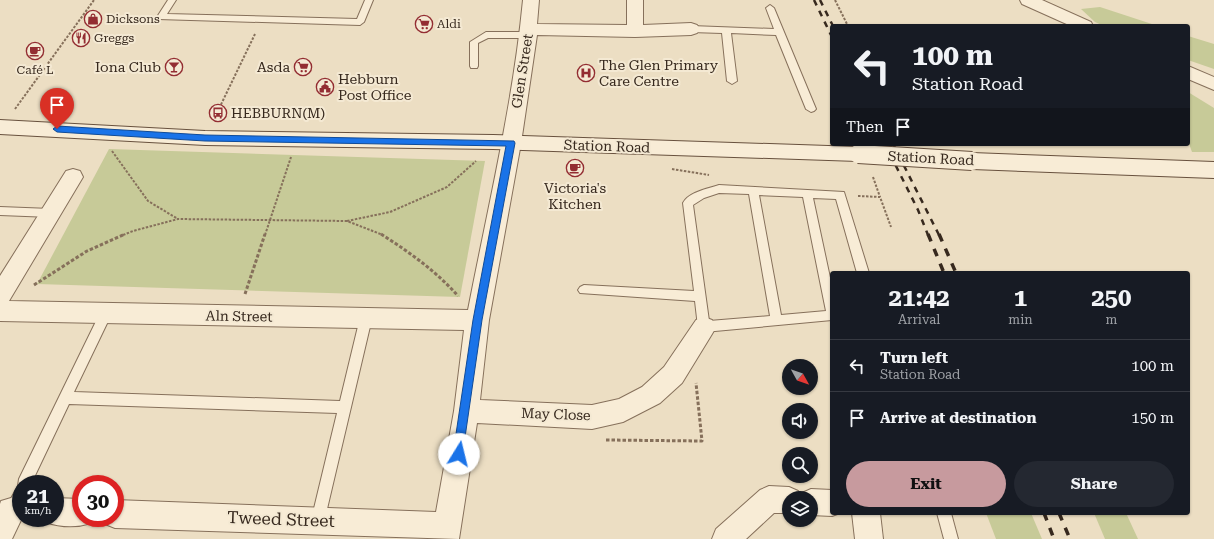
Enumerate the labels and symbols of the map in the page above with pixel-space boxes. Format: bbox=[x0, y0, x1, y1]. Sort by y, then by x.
shop icon: Dicksons bbox=[83, 9, 103, 29]
place label: Dicksons bbox=[106, 12, 160, 26]
supermarket icon: Aldi bbox=[414, 14, 434, 34]
place label: Aldi bbox=[437, 17, 461, 31]
restaurant icon: Greggs bbox=[71, 28, 91, 48]
place label: Greggs bbox=[94, 31, 134, 45]
street label: Glen Street bbox=[508, 32, 536, 110]
cafe icon: Café L bbox=[25, 41, 45, 61]
bar icon: Iona Club bbox=[164, 57, 184, 77]
supermarket icon: Asda bbox=[293, 57, 313, 77]
place label: The Glen Primary Care Centre bbox=[599, 57, 719, 89]
place label: Iona Club bbox=[95, 59, 161, 75]
place label: Asda bbox=[257, 59, 290, 75]
place label: Café L bbox=[17, 63, 53, 77]
hospital icon: The Glen Primary Care Centre bbox=[576, 63, 596, 83]
place label: Hebburn Post Office bbox=[338, 71, 412, 103]
public building icon: Hebburn Post Office bbox=[315, 77, 335, 97]
pin bbox=[40, 88, 74, 129]
bus stop icon: HEBBURN(M) bbox=[208, 103, 228, 123]
place label: HEBBURN(M) bbox=[231, 105, 325, 121]
street label: Station Road bbox=[563, 136, 651, 156]
street label: Station Road bbox=[887, 148, 975, 168]
cafe icon: Victoria's Kitchen bbox=[565, 158, 585, 178]
place label: Victoria's Kitchen bbox=[544, 180, 606, 212]
street label: Aln Street bbox=[205, 307, 273, 325]
north arrow bbox=[782, 359, 818, 395]
street label: May Close bbox=[521, 405, 591, 423]
position arrow bbox=[438, 433, 480, 475]
speed limit sign: 30 bbox=[72, 475, 124, 527]
street label: Tweed Street bbox=[227, 507, 335, 531]

